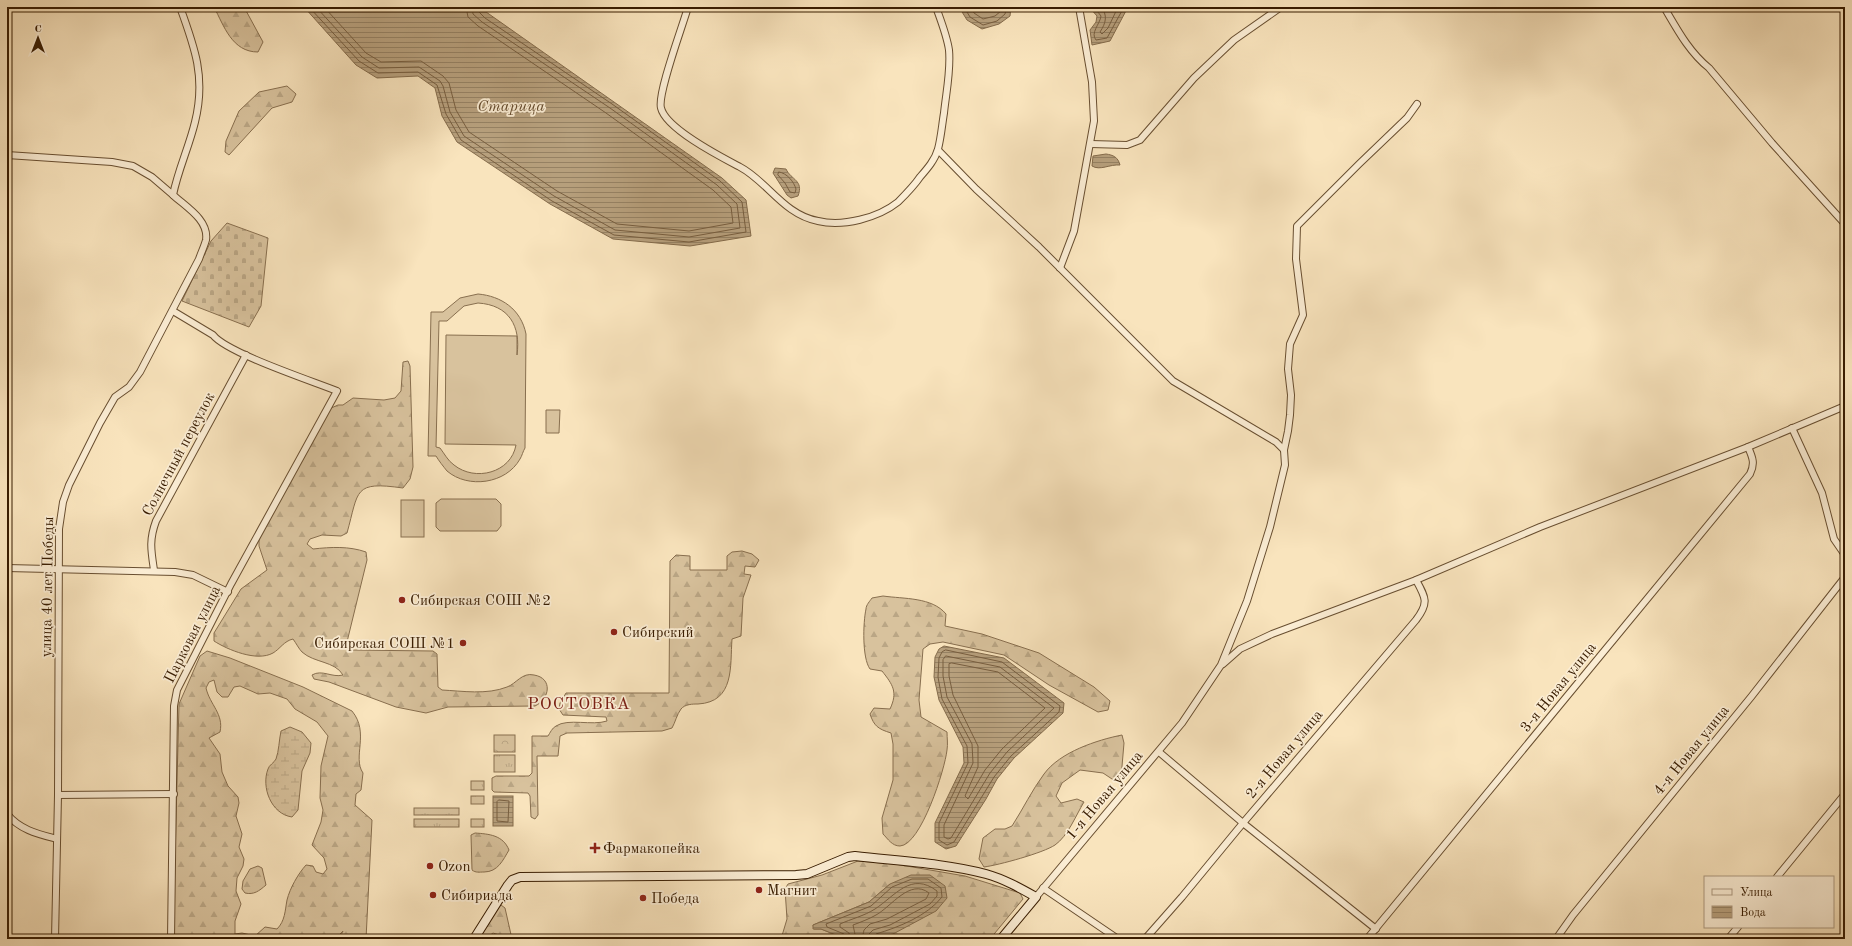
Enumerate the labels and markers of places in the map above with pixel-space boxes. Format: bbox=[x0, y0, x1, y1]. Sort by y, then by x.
place label: Сибирская СОШ №2 bbox=[410, 594, 551, 609]
marker: Сибирская СОШ №2 bbox=[397, 595, 407, 605]
place label: Сибирский bbox=[622, 626, 694, 641]
marker: Сибирский bbox=[609, 627, 619, 637]
place label: Сибирская СОШ №1 bbox=[314, 637, 455, 652]
marker: Сибирская СОШ №1 bbox=[458, 638, 468, 648]
place label: Фармакопейка bbox=[603, 842, 701, 857]
marker: Фармакопейка bbox=[590, 843, 600, 853]
place label: Ozon bbox=[438, 860, 471, 875]
marker: Ozon bbox=[425, 861, 435, 871]
place label: Магнит bbox=[767, 884, 817, 899]
marker: Магнит bbox=[754, 885, 764, 895]
place label: Сибириада bbox=[441, 889, 513, 904]
marker: Сибириада bbox=[428, 890, 438, 900]
place label: Победа bbox=[651, 892, 700, 907]
marker: Победа bbox=[638, 893, 648, 903]

